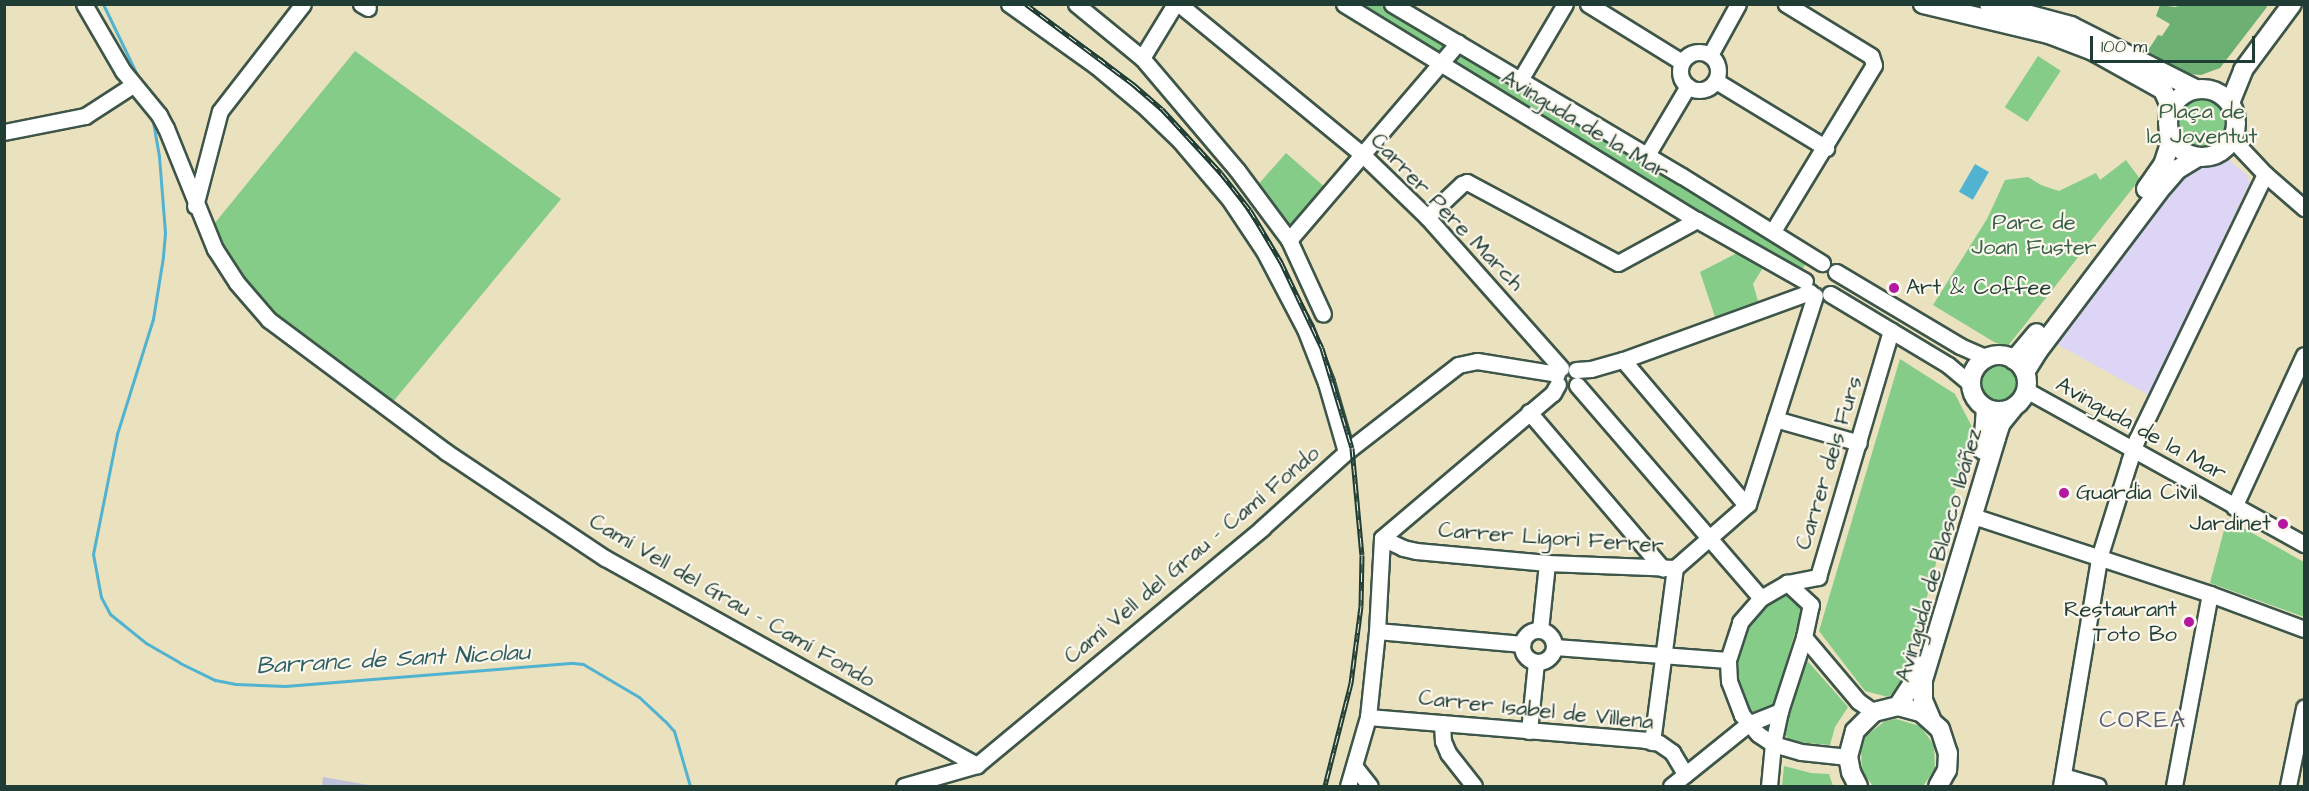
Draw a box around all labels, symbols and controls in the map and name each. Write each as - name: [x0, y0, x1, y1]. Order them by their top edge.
- scale bar: [2093, 24, 2258, 62]
- text: 100 m: [2101, 34, 2147, 59]
- street label: Avinguda de la Mar: [1497, 65, 1673, 185]
- park label: Plaça de la Joventut: [2147, 98, 2257, 150]
- street label: Carrer Pere March: [1365, 128, 1529, 296]
- park label: Parc de Joan Fuster: [1971, 209, 2097, 260]
- place label: Art & Coffee: [1906, 275, 2051, 301]
- marker: Art & Coffee: [1887, 281, 1901, 295]
- street label: Avinguda de la Mar: [2051, 371, 2231, 487]
- street label: Carrer dels Furs: [1790, 373, 1868, 553]
- street label: Avinguda de Blasco Ibáñez: [1890, 425, 1988, 685]
- street label: Camí Vell del Grau - Camí Fondo: [1059, 440, 1325, 670]
- place label: Guardia Civil: [2076, 480, 2197, 506]
- marker: Guardia Civil: [2057, 486, 2071, 500]
- street label: Camí Vell del Grau - Camí Fondo: [585, 508, 879, 694]
- place label: Jardinet: [2190, 511, 2271, 537]
- street label: Carrer Ligori Ferrer: [1437, 517, 1665, 559]
- marker: Jardinet: [2276, 517, 2290, 531]
- place label: Restaurant Toto Bo: [2064, 596, 2177, 648]
- marker: Restaurant Toto Bo: [2182, 615, 2196, 629]
- water label: Barranc de Sant Nicolau: [255, 638, 531, 682]
- street label: Carrer Isabel de Villena: [1417, 685, 1655, 735]
- district label: COREA: [2099, 707, 2187, 735]

